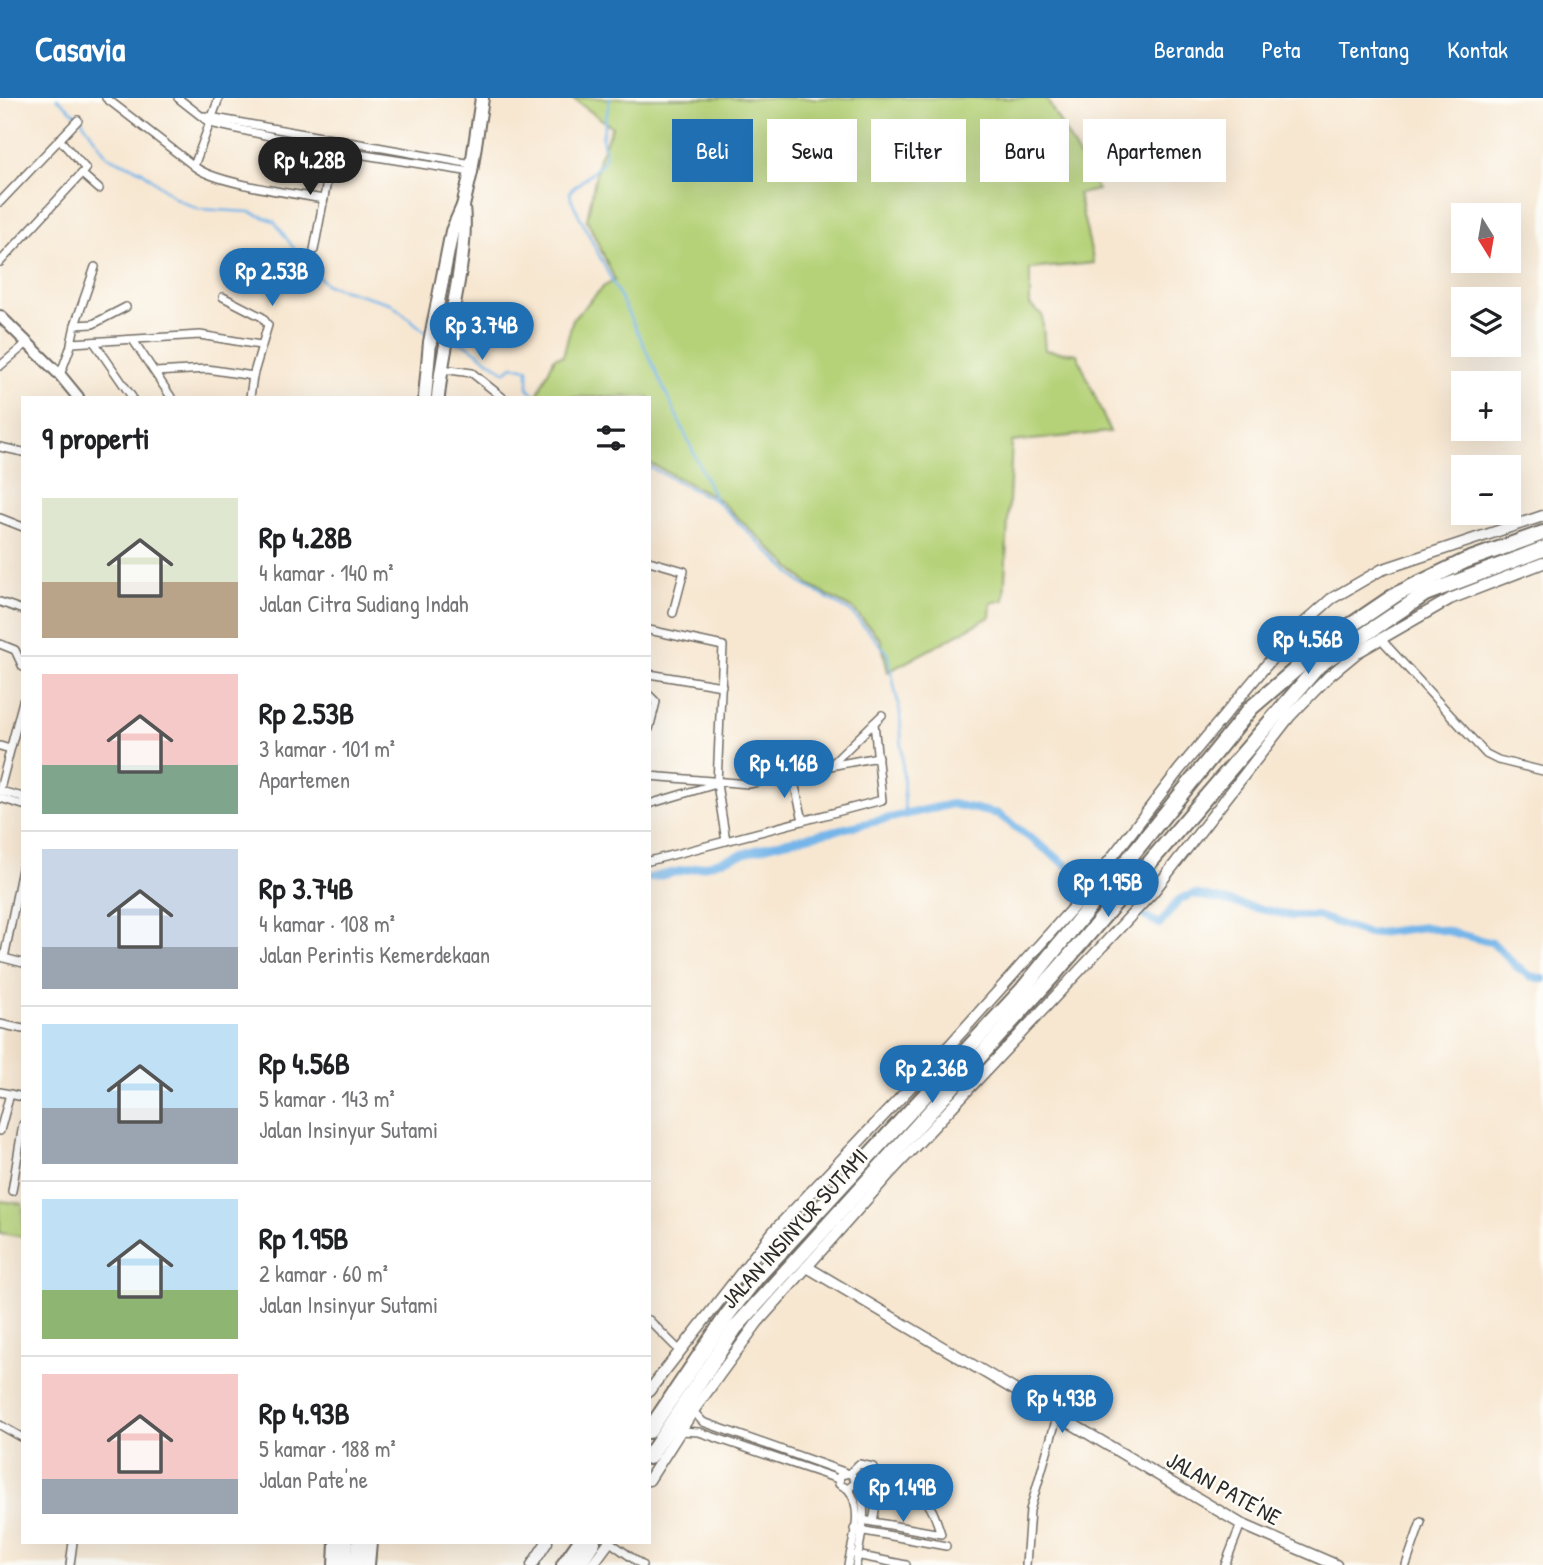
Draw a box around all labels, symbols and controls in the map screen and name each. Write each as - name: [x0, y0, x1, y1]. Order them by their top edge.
- text: Casavia: [35, 27, 125, 71]
- text: Beranda: [1154, 33, 1224, 65]
- text: Peta: [1262, 33, 1300, 65]
- text: Tentang: [1338, 33, 1409, 65]
- text: Kontak: [1447, 33, 1508, 65]
- chip: Beli: [672, 119, 753, 182]
- chip: Sewa: [767, 119, 857, 182]
- chip: Filter: [871, 119, 966, 182]
- chip: Baru: [980, 119, 1069, 182]
- chip: Apartemen: [1083, 119, 1226, 182]
- pin: Rp 4.28B: [238, 138, 382, 197]
- text: Rp 4.28B: [274, 144, 346, 175]
- north arrow: [1451, 203, 1521, 273]
- map controls: [1451, 203, 1521, 525]
- pin: Rp 2.53B: [200, 248, 344, 308]
- text: Rp 2.53B: [236, 255, 308, 286]
- button: layers: [1451, 287, 1521, 357]
- pin: Rp 3.74B: [410, 302, 554, 362]
- text: Rp 3.74B: [446, 309, 518, 340]
- button: +: [1451, 371, 1521, 441]
- text: 9 properti: [42, 418, 150, 458]
- icon: filters: [592, 419, 630, 457]
- button: −: [1451, 455, 1521, 525]
- text: Rp 4.28B: [259, 517, 352, 557]
- icon: home: [98, 526, 182, 610]
- text: 4 kamar · 140 m²: [259, 557, 394, 588]
- text: Jalan Citra Sudiang Indah: [259, 588, 468, 619]
- pin: Rp 4.56B: [1236, 616, 1380, 676]
- text: Rp 4.56B: [1273, 623, 1343, 654]
- text: Rp 2.53B: [259, 693, 354, 733]
- icon: home: [98, 702, 182, 786]
- text: 3 kamar · 101 m²: [259, 733, 395, 764]
- pin: Rp 4.16B: [712, 740, 856, 800]
- text: Rp 4.16B: [750, 747, 818, 778]
- text: Apartemen: [259, 764, 350, 795]
- pin: Rp 1.95B: [1036, 860, 1180, 919]
- text: Rp 1.95B: [1074, 866, 1142, 897]
- text: Rp 3.74B: [259, 868, 354, 908]
- icon: home: [98, 877, 182, 961]
- text: 4 kamar · 108 m²: [259, 908, 395, 939]
- text: Jalan Perintis Kemerdekaan: [259, 939, 490, 970]
- text: Rp 4.56B: [259, 1043, 350, 1083]
- pin: Rp 2.36B: [860, 1046, 1004, 1105]
- icon: home: [98, 1052, 182, 1136]
- text: Rp 2.36B: [896, 1052, 968, 1083]
- text: 5 kamar · 143 m²: [259, 1083, 395, 1114]
- text: Jalan Insinyur Sutami: [259, 1114, 438, 1145]
- street label: JALAN INSINYUR SUTAMI: [714, 1141, 874, 1315]
- text: Rp 1.95B: [259, 1218, 349, 1258]
- icon: home: [98, 1227, 182, 1311]
- text: 2 kamar · 60 m²: [259, 1258, 388, 1289]
- text: Jalan Insinyur Sutami: [259, 1289, 438, 1320]
- pin: Rp 4.93B: [990, 1376, 1134, 1435]
- text: Rp 4.93B: [1027, 1382, 1097, 1413]
- text: Rp 4.93B: [259, 1393, 350, 1433]
- icon: home: [98, 1402, 182, 1486]
- text: 5 kamar · 188 m²: [259, 1433, 396, 1464]
- street label: JALAN PATE'NE: [1161, 1444, 1287, 1532]
- text: Jalan Pate'ne: [259, 1464, 368, 1495]
- pin: Rp 1.49B: [831, 1464, 975, 1524]
- text: Rp 1.49B: [869, 1471, 937, 1502]

